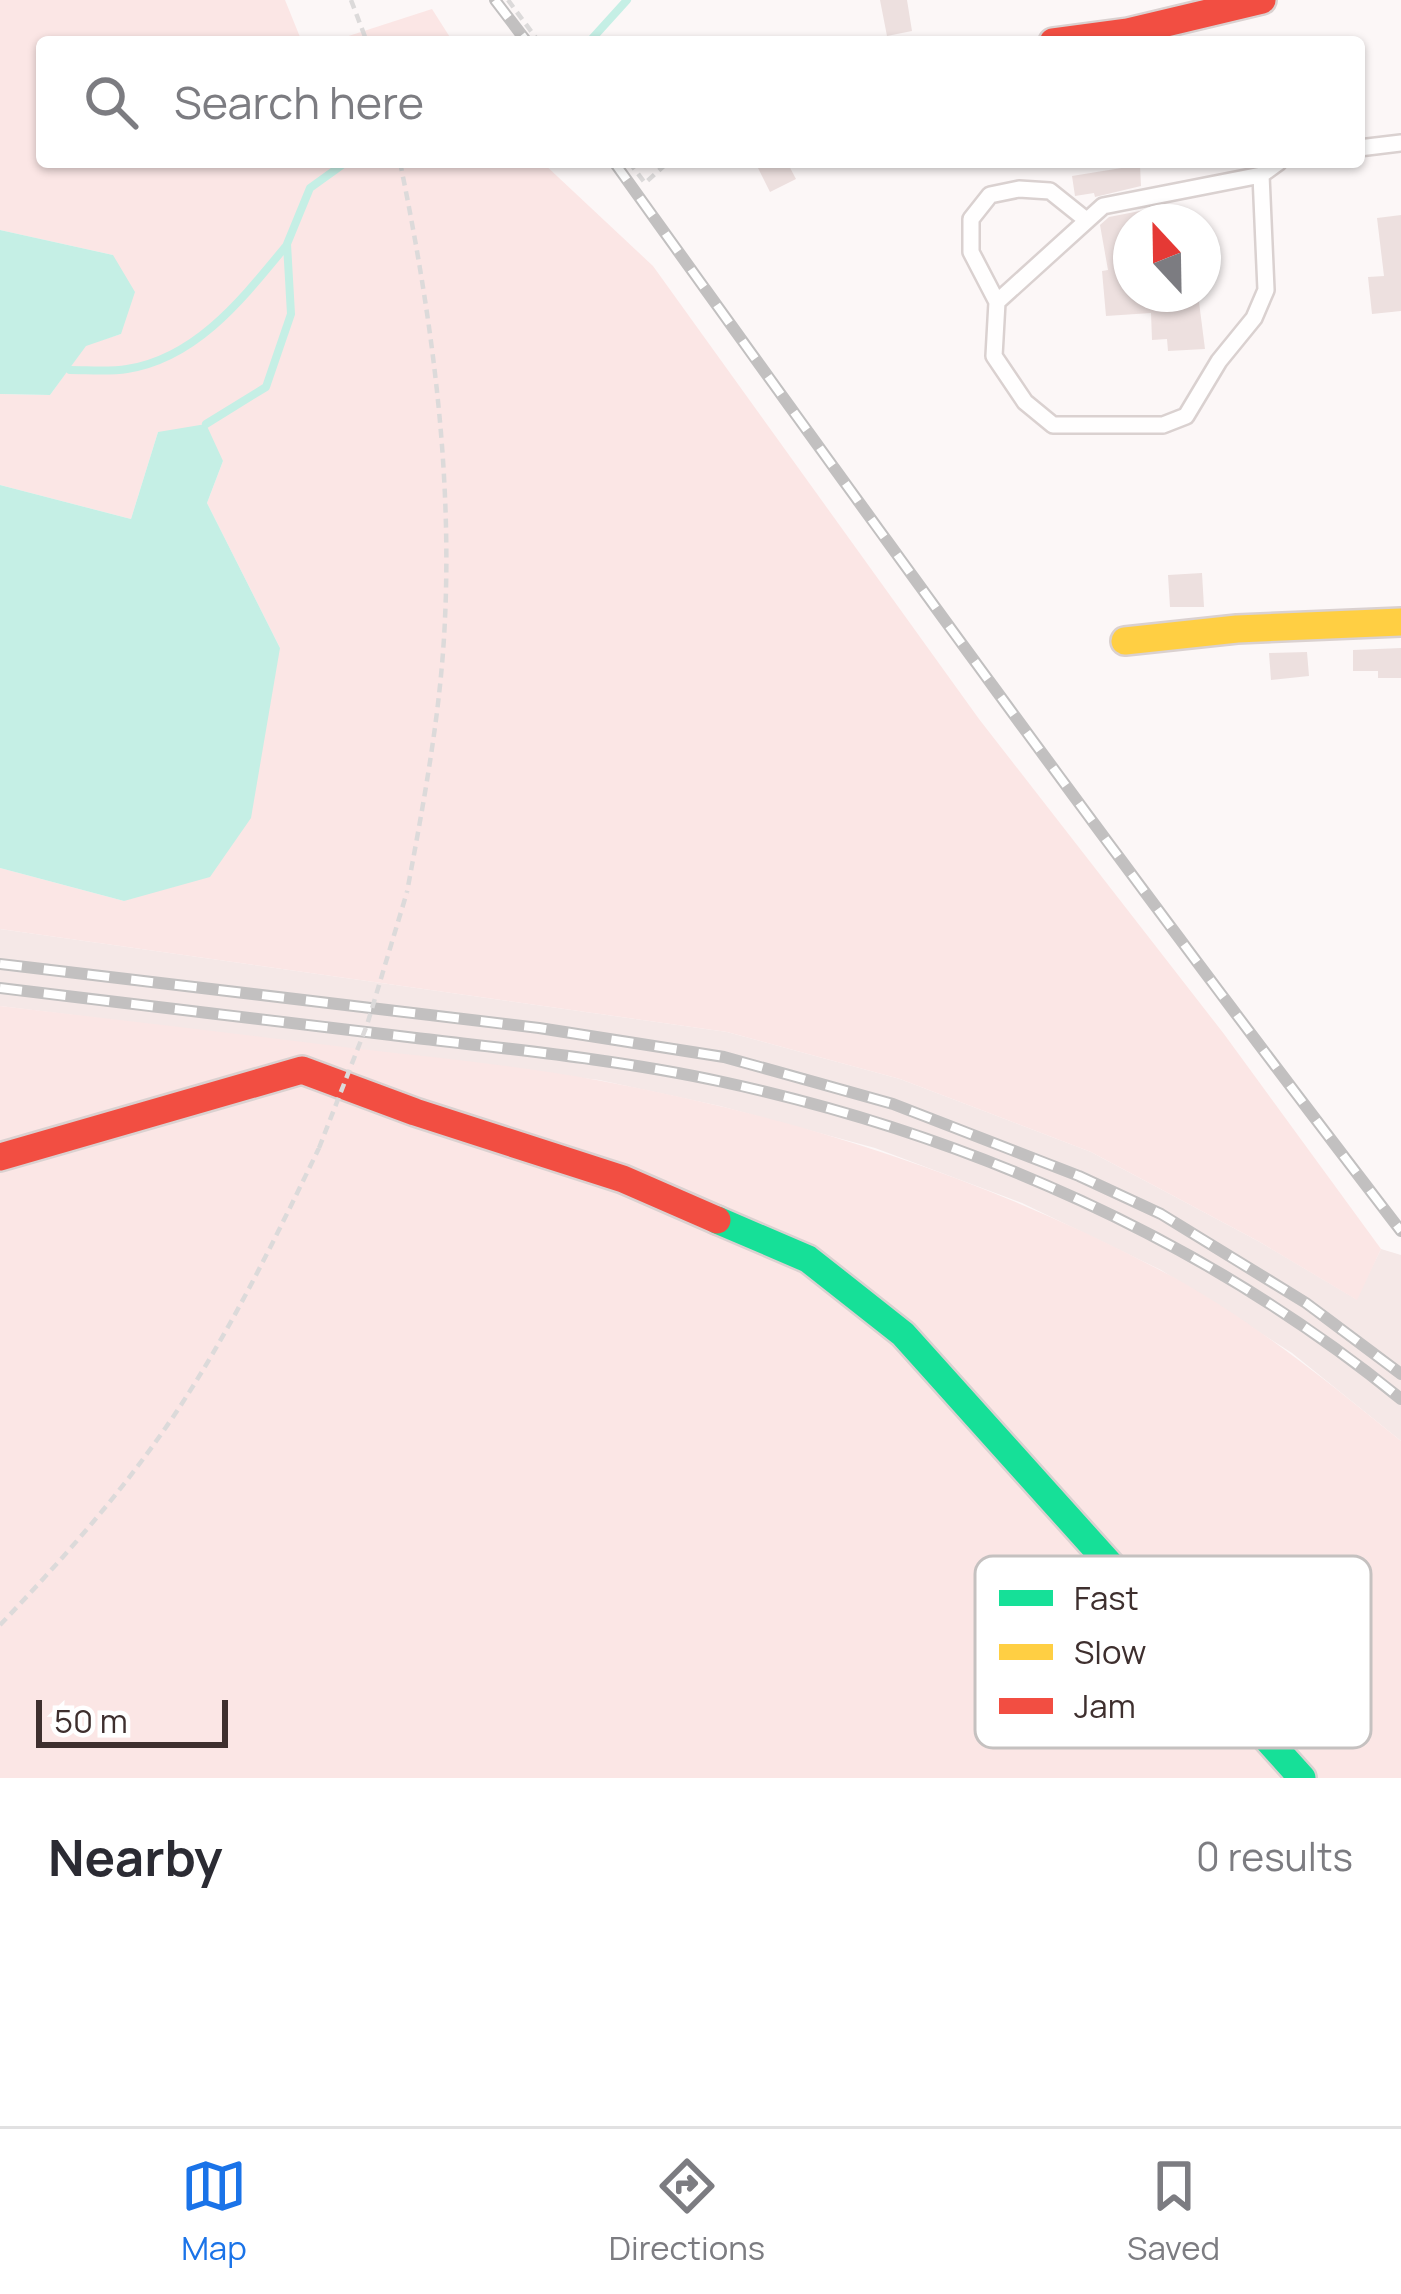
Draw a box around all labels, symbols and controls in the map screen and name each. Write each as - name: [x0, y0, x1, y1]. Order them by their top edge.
- search box: [36, 36, 1365, 168]
- icon: search: [78, 69, 144, 135]
- text: Search here: [174, 71, 424, 133]
- north arrow: [1113, 204, 1221, 312]
- legend: [975, 1556, 1371, 1748]
- text: Fast: [1074, 1575, 1139, 1620]
- text: Slow: [1074, 1629, 1146, 1674]
- text: Jam: [1074, 1683, 1136, 1728]
- scale bar: [36, 1694, 228, 1747]
- text: 50 m: [54, 1698, 128, 1743]
- text: Nearby: [48, 1822, 223, 1891]
- text: 0 results: [1196, 1829, 1353, 1883]
- tab: Map: [181, 2153, 247, 2270]
- tab: Directions: [609, 2153, 765, 2270]
- tab: Saved: [1127, 2153, 1220, 2270]

